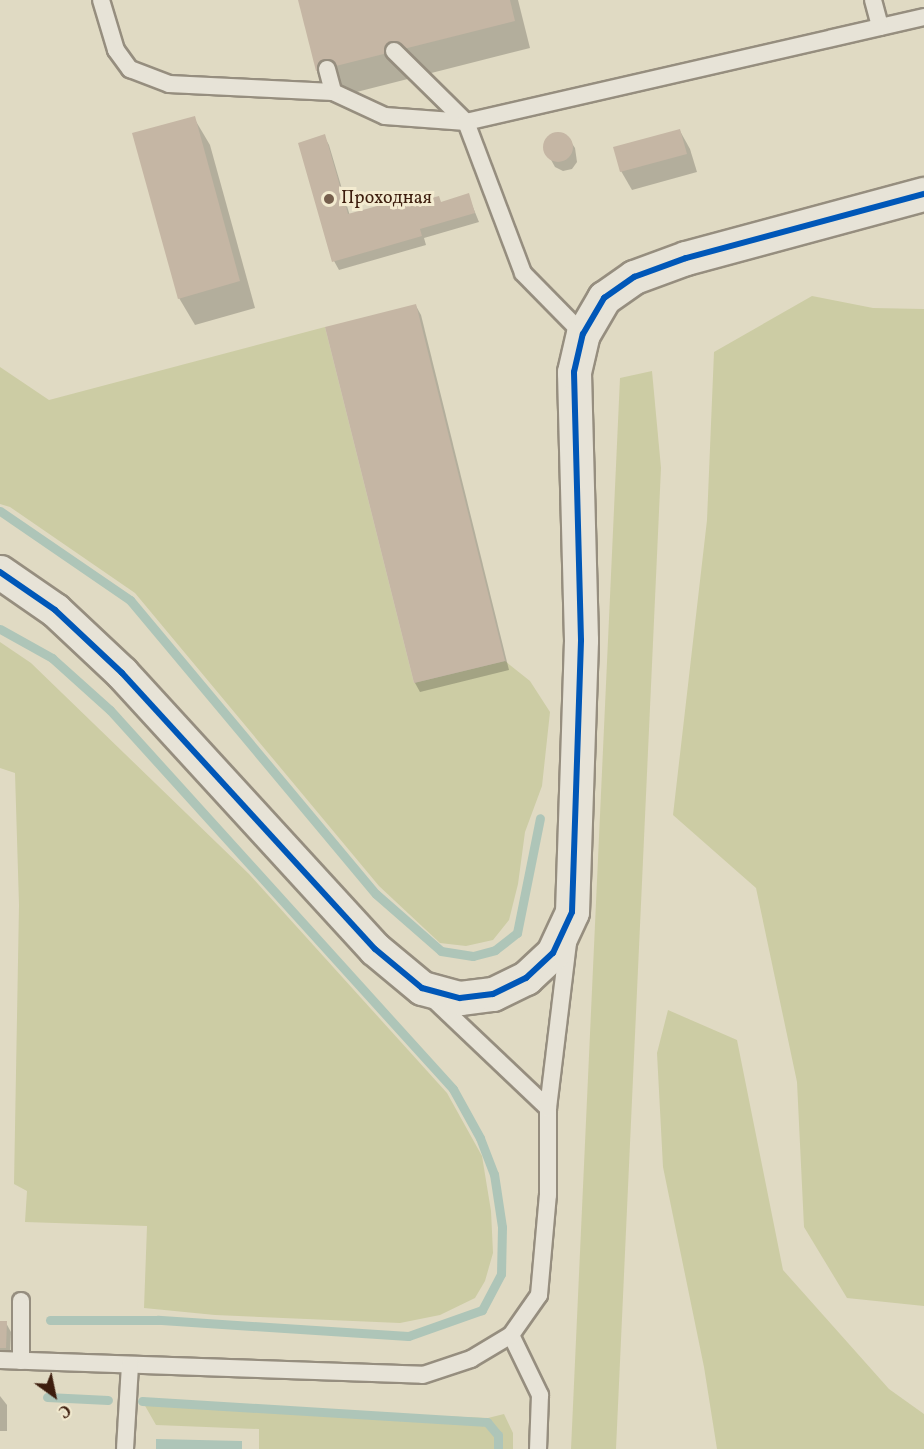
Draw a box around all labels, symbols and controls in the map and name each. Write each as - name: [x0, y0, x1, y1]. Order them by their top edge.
- place label: Проходная: [341, 188, 432, 210]
- marker: Проходная: [322, 192, 336, 206]
- north arrow: [24, 1365, 84, 1425]
- text: С: [54, 1398, 74, 1422]

